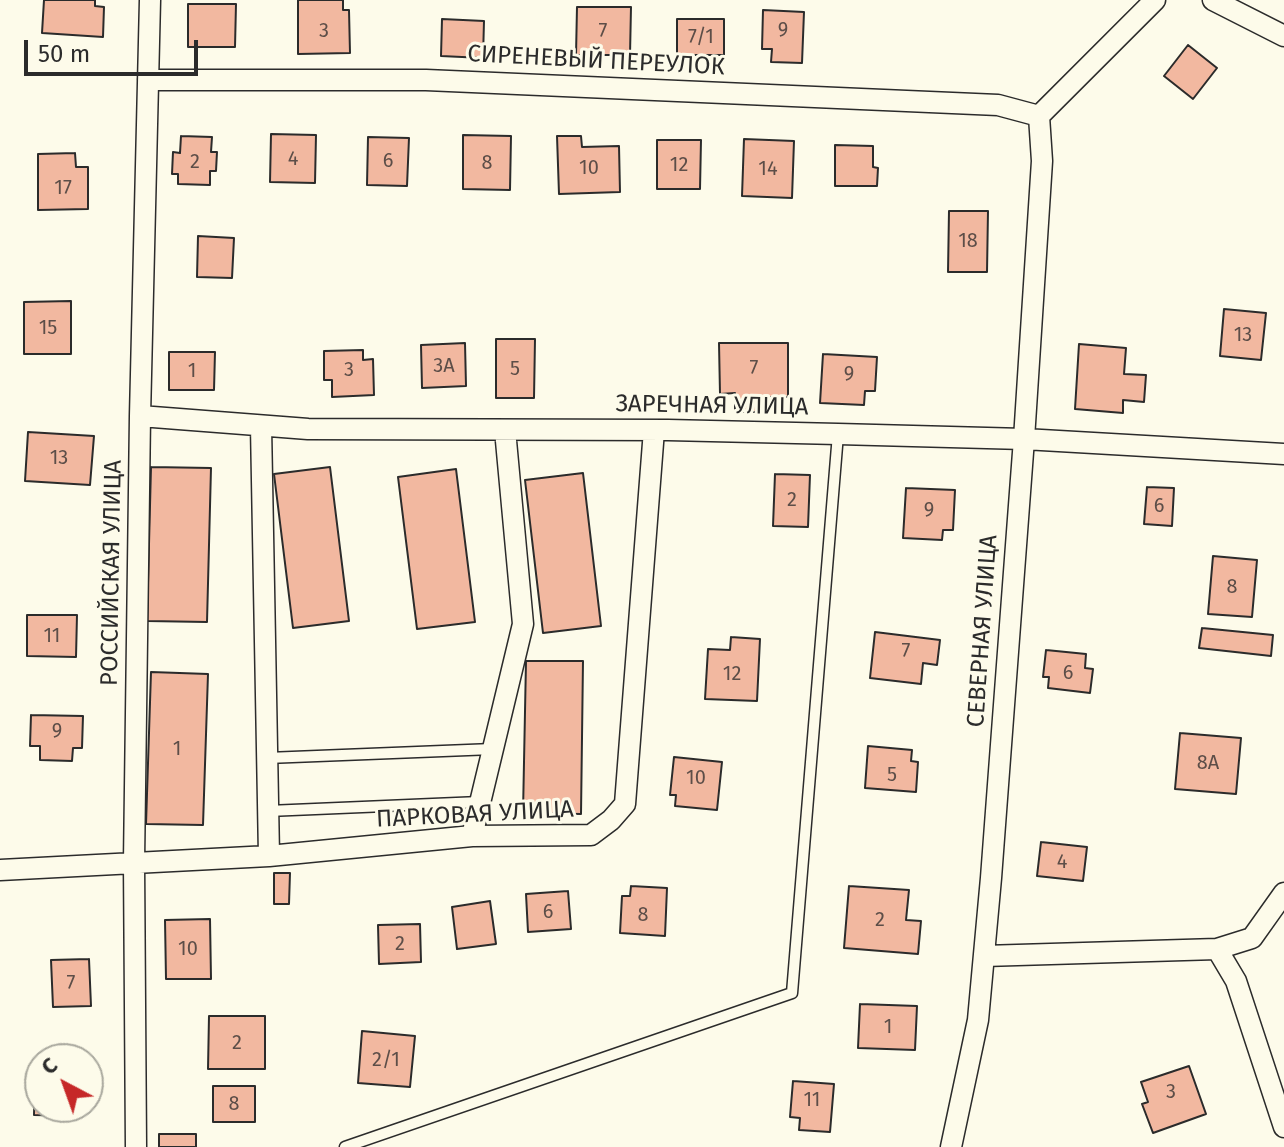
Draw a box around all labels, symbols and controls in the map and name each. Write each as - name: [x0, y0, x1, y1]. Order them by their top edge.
- house number: 9: [778, 18, 788, 42]
- house number: 3: [319, 19, 329, 43]
- house number: 7: [599, 19, 607, 43]
- scale bar: [28, 24, 202, 74]
- house number: 7/1: [688, 25, 714, 49]
- text: 50 m: [38, 40, 90, 68]
- street label: СИРЕНЕВЫЙ ПЕРЕУЛОК: [467, 40, 725, 82]
- house number: 4: [288, 147, 298, 171]
- house number: 6: [383, 149, 393, 173]
- house number: 2: [190, 150, 200, 174]
- house number: 8: [481, 151, 493, 175]
- house number: 12: [670, 153, 688, 177]
- house number: 10: [579, 156, 599, 180]
- house number: 14: [758, 157, 778, 181]
- house number: 17: [54, 176, 72, 200]
- house number: 18: [958, 229, 978, 253]
- house number: 15: [39, 316, 57, 340]
- house number: 13: [1234, 323, 1252, 347]
- house number: 3А: [433, 354, 455, 378]
- house number: 7: [750, 356, 758, 380]
- house number: 5: [510, 357, 520, 381]
- house number: 3: [344, 358, 354, 382]
- house number: 1: [188, 359, 196, 383]
- house number: 9: [844, 362, 854, 386]
- street label: ЗАРЕЧНАЯ УЛИЦА: [615, 390, 809, 422]
- house number: 13: [50, 446, 68, 470]
- street label: РОССИЙСКАЯ УЛИЦА: [96, 460, 128, 686]
- house number: 2: [787, 488, 797, 512]
- house number: 6: [1154, 494, 1164, 518]
- house number: 9: [924, 498, 934, 522]
- street label: СЕВЕРНАЯ УЛИЦА: [962, 534, 1004, 728]
- house number: 8: [1226, 575, 1238, 599]
- house number: 11: [43, 624, 61, 648]
- house number: 7: [902, 639, 910, 663]
- house number: 6: [1063, 661, 1073, 685]
- house number: 12: [723, 662, 741, 686]
- house number: 9: [52, 719, 62, 743]
- house number: 1: [173, 737, 181, 761]
- house number: 8А: [1197, 751, 1219, 775]
- house number: 5: [887, 763, 897, 787]
- house number: 10: [686, 766, 706, 790]
- street label: ПАРКОВАЯ УЛИЦА: [376, 795, 574, 835]
- house number: 4: [1057, 850, 1067, 874]
- house number: 6: [543, 900, 553, 924]
- house number: 8: [637, 903, 649, 927]
- house number: 2: [875, 908, 885, 932]
- house number: 2: [395, 932, 405, 956]
- house number: 10: [178, 937, 198, 961]
- house number: 7: [67, 971, 75, 995]
- house number: 1: [884, 1015, 892, 1039]
- house number: 2: [232, 1031, 242, 1055]
- north arrow: [24, 1043, 104, 1123]
- house number: 2/1: [372, 1048, 400, 1072]
- text: С: [36, 1052, 63, 1080]
- house number: 3: [1166, 1080, 1176, 1104]
- house number: 11: [803, 1088, 821, 1112]
- house number: 8: [228, 1092, 240, 1116]

